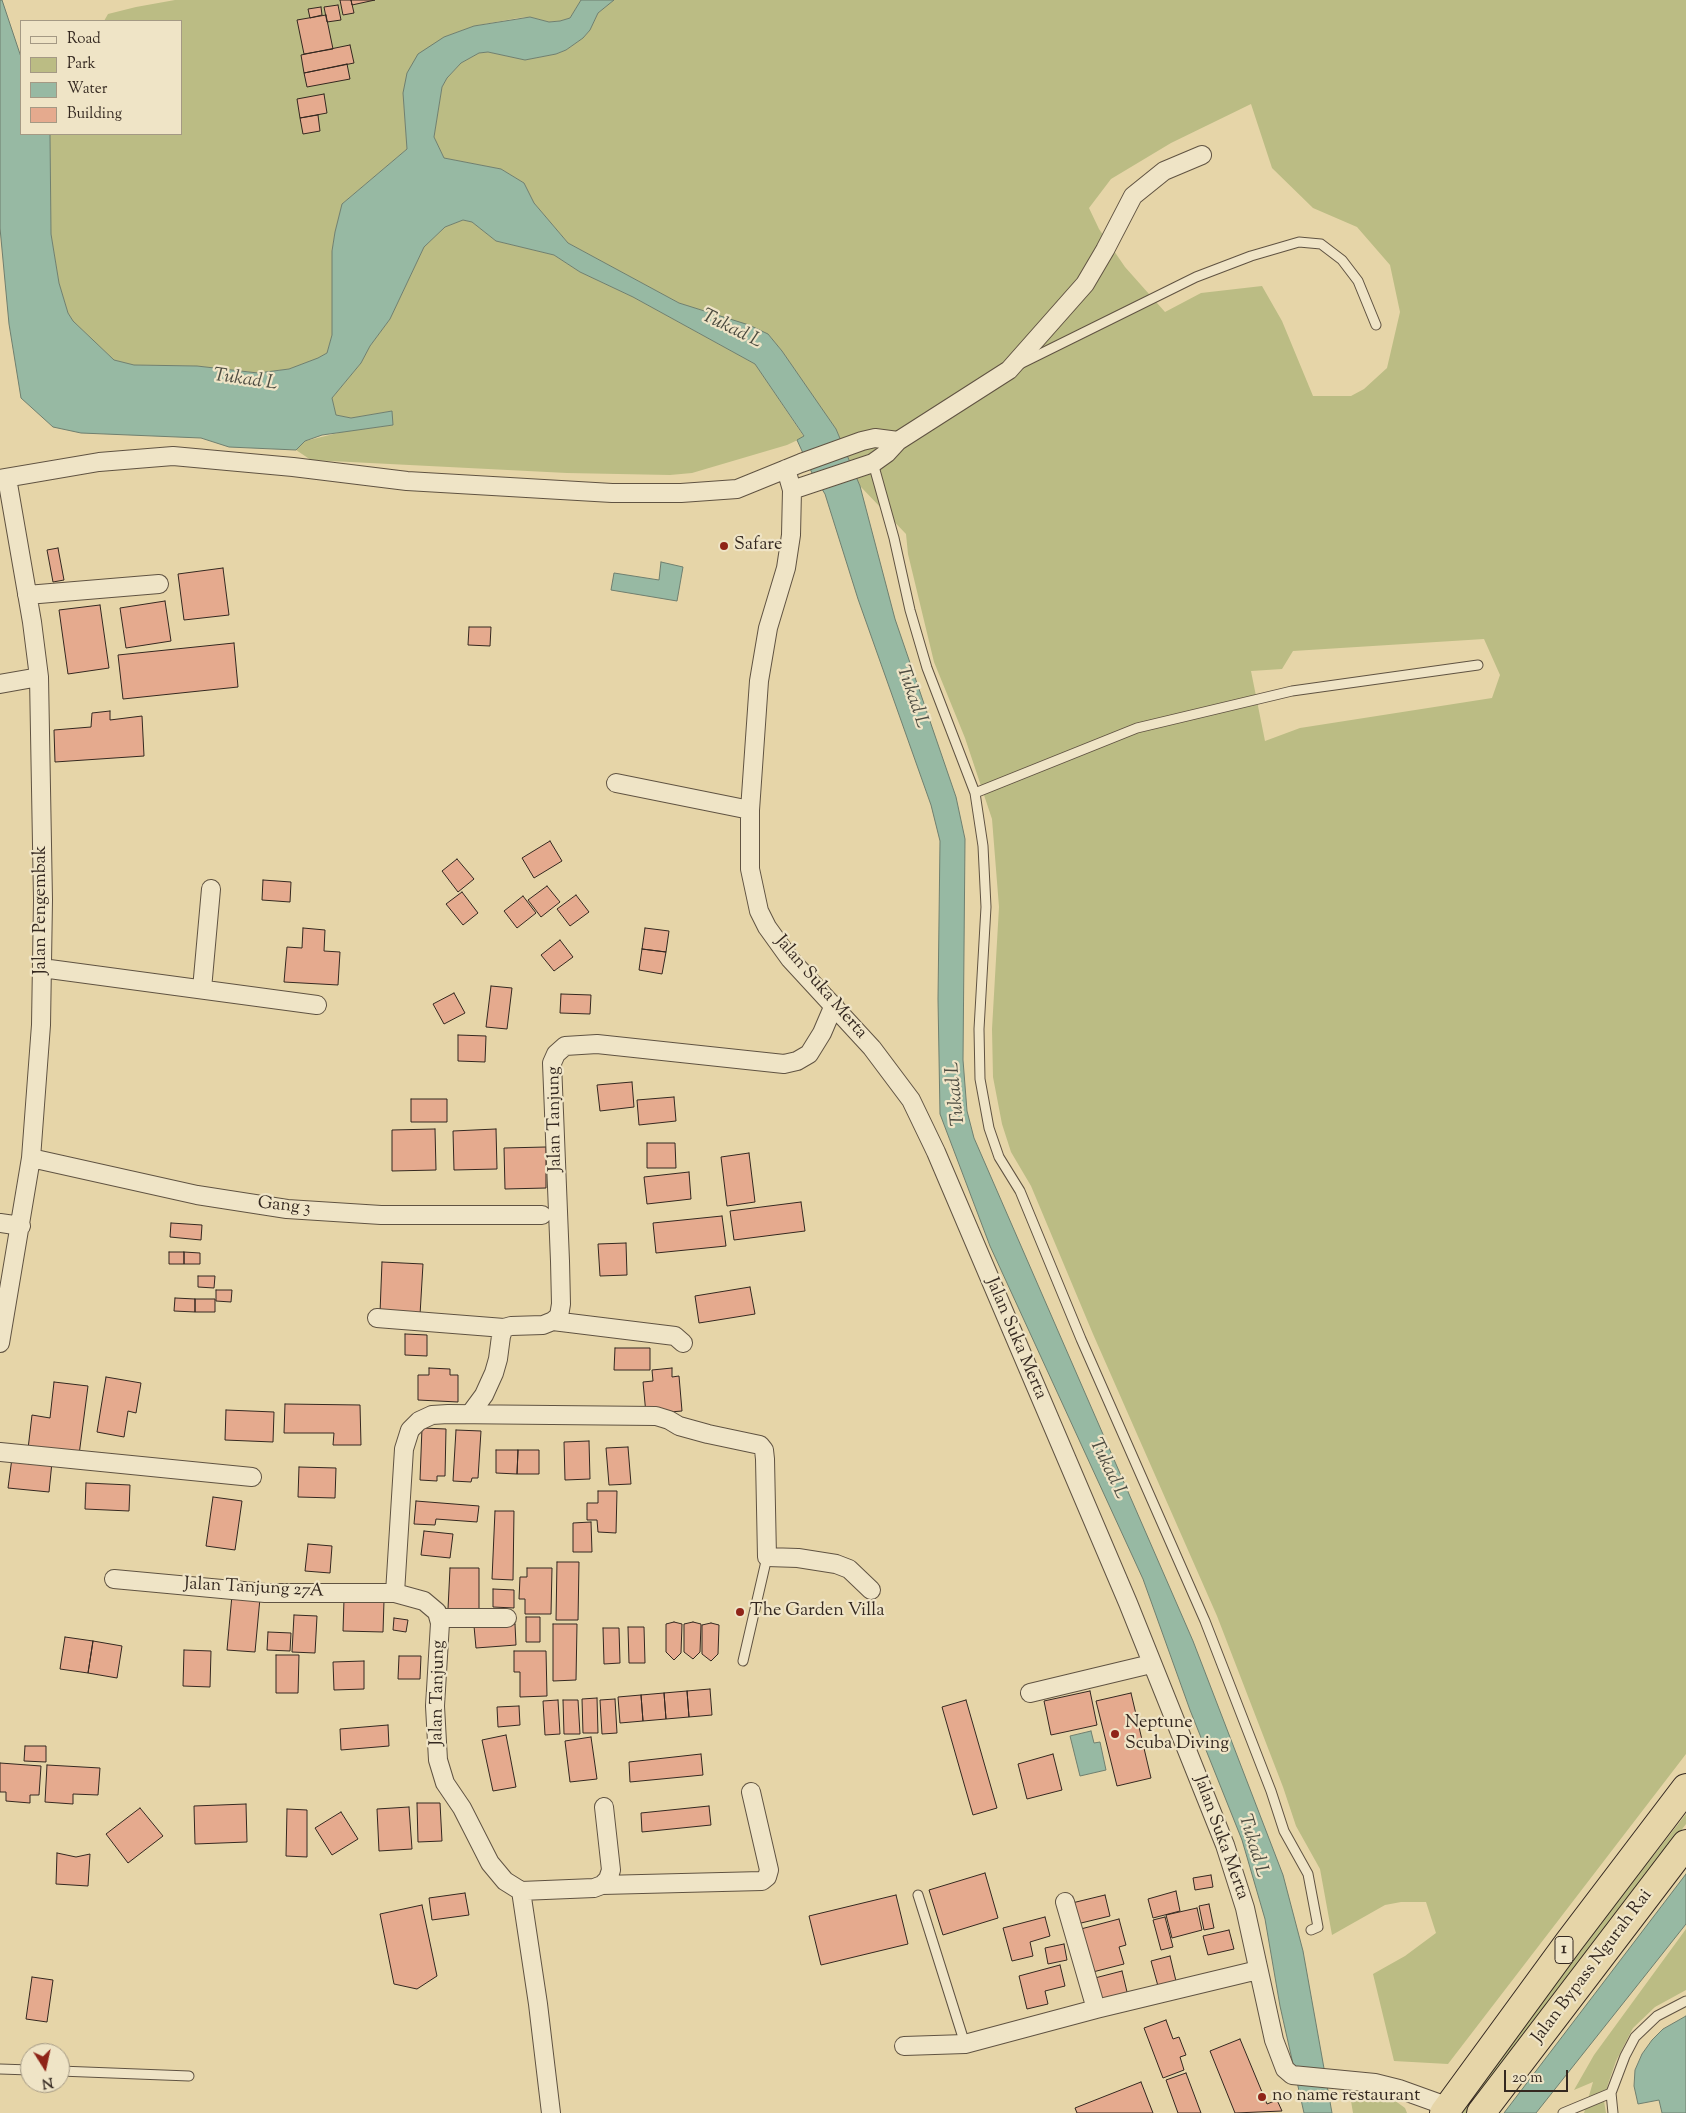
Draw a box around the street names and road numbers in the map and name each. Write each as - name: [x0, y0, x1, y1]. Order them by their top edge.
- street label: Jalan Pengembak: [31, 845, 53, 975]
- street label: Jalan Suka Merta: [769, 932, 871, 1044]
- street label: Jalan Tanjung: [544, 1066, 568, 1172]
- street label: Gang 3: [256, 1193, 312, 1221]
- street label: Jalan Suka Merta: [980, 1275, 1050, 1403]
- street label: Jalan Tanjung 27A: [183, 1575, 325, 1603]
- street label: Jalan Tanjung: [427, 1640, 451, 1746]
- street label: Jalan Suka Merta: [1188, 1773, 1252, 1903]
- street label: Jalan Bypass Ngurah Rai: [1528, 1886, 1658, 2048]
- road number: 1: [1555, 1936, 1573, 1964]

